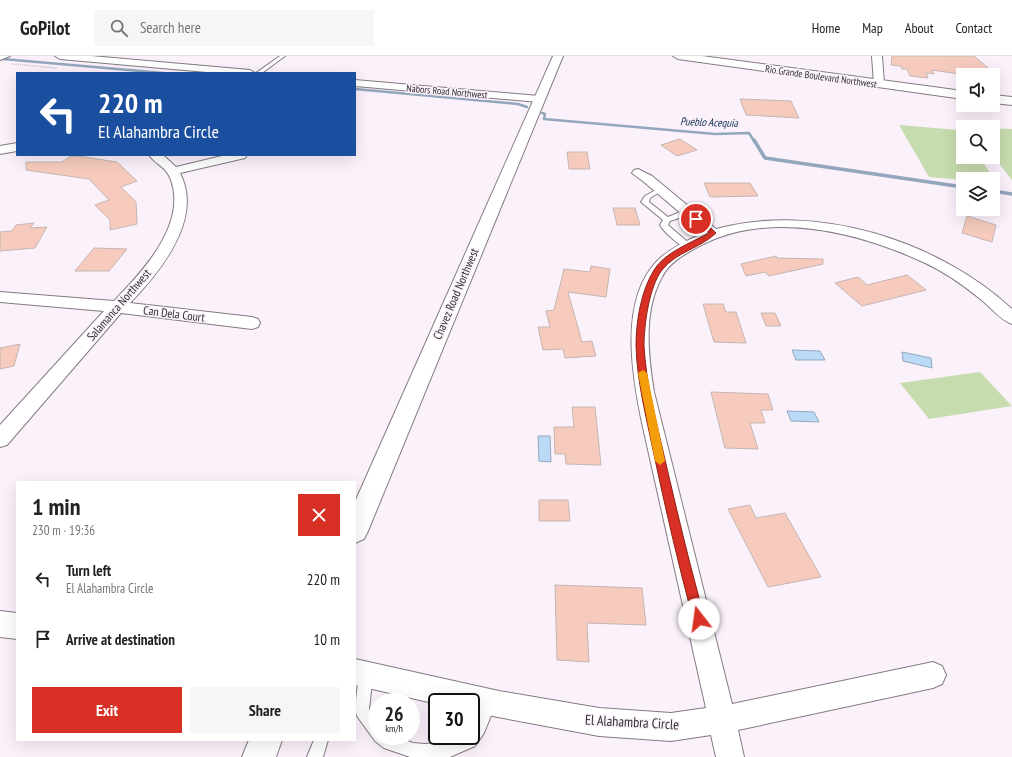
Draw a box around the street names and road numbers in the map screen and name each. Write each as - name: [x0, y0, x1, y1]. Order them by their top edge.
- street label: Rio Grande Boulevard Northwest: [764, 62, 878, 91]
- street label: Nabors Road Northwest: [406, 81, 488, 102]
- street label: Chavez Road Northwest: [430, 245, 482, 342]
- street label: Salamanca Northwest: [83, 265, 154, 344]
- street label: Can Dela Court: [142, 302, 206, 325]
- street label: El Alahambra Circle: [585, 711, 680, 733]

